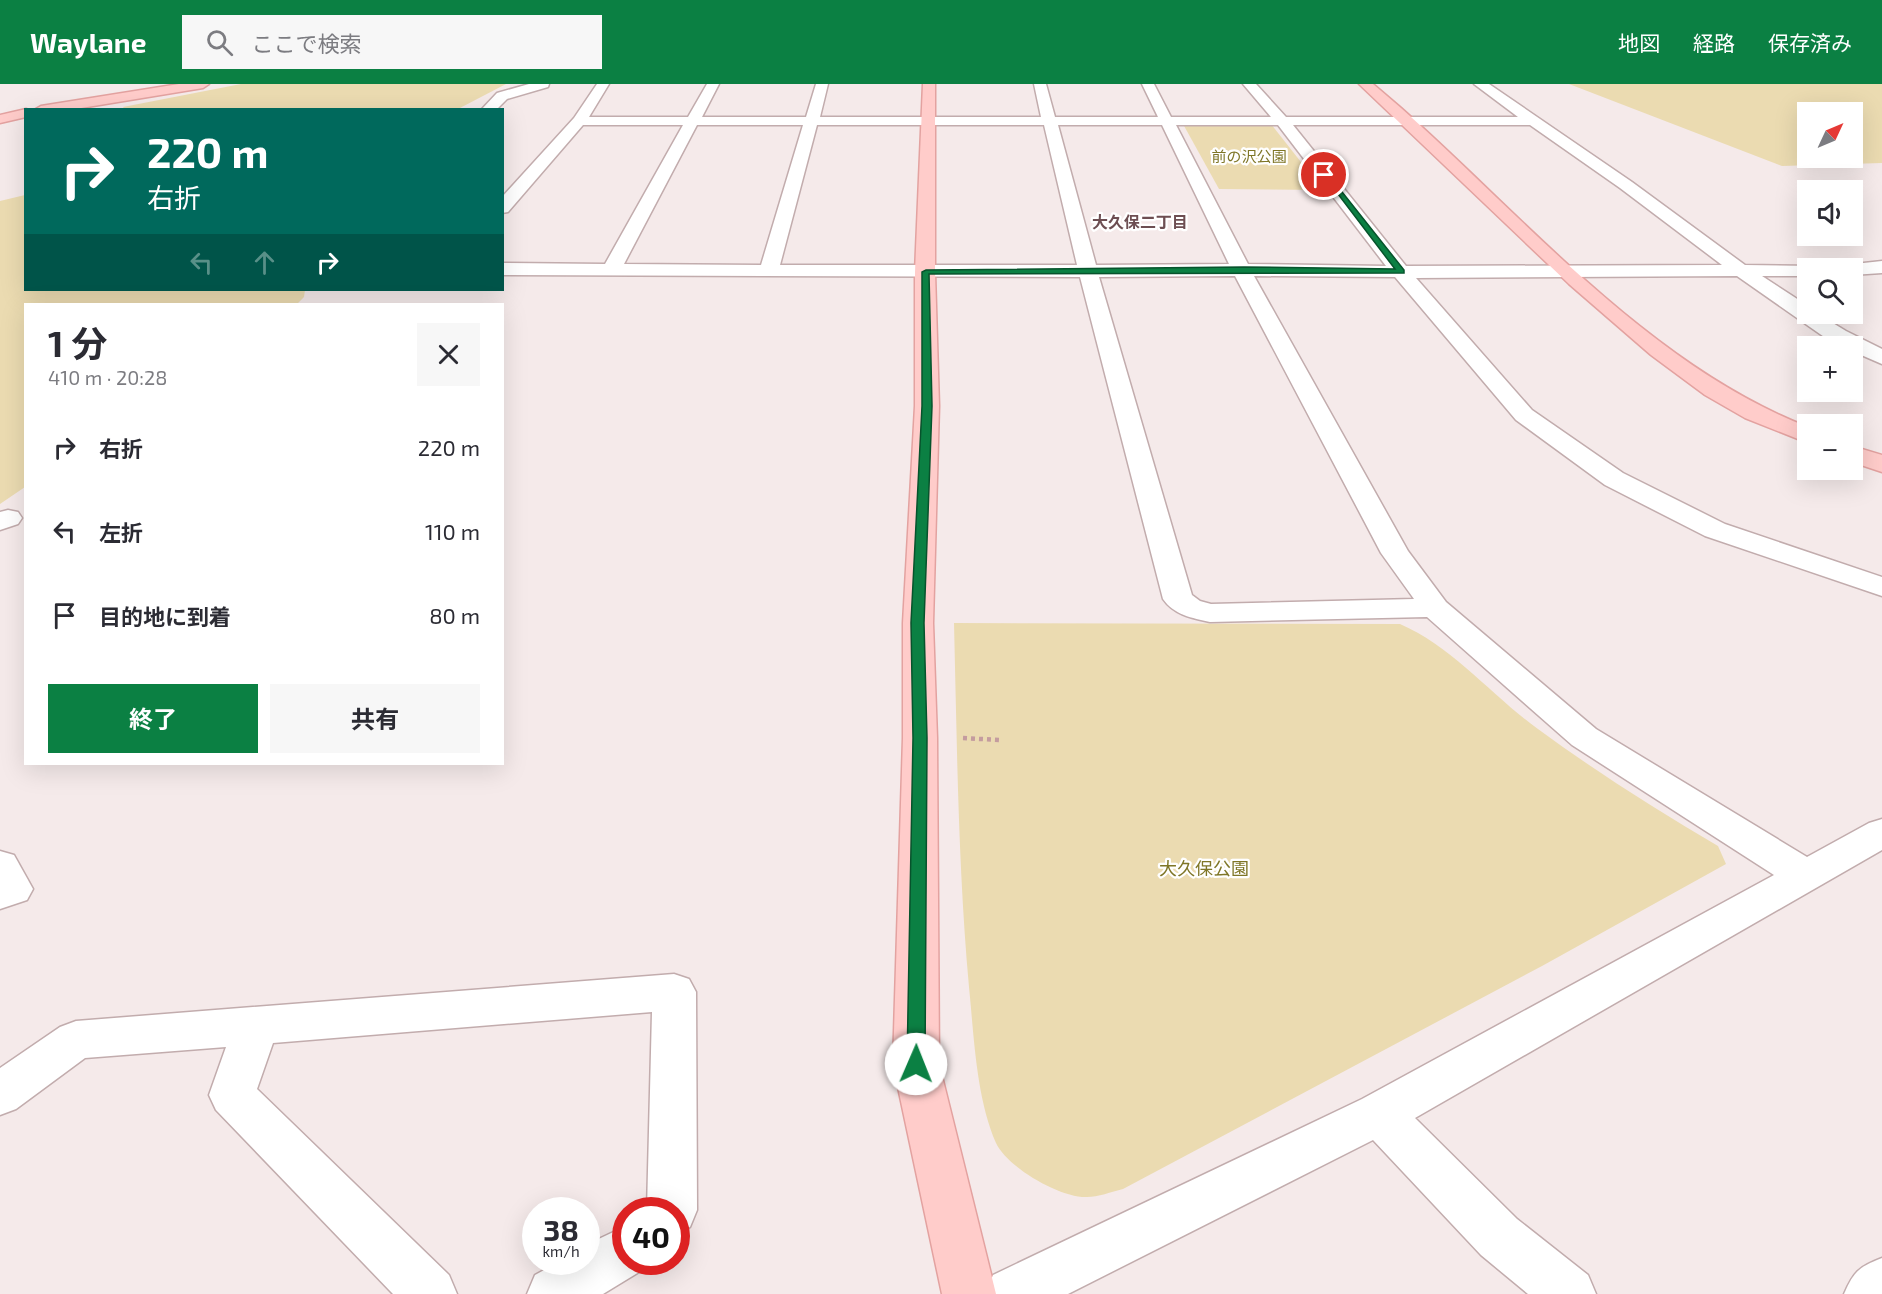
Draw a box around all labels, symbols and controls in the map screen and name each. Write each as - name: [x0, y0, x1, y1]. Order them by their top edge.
- search box: [182, 15, 602, 69]
- text: Waylane: [30, 25, 146, 59]
- icon: search: [203, 26, 236, 59]
- text: ここで検索: [251, 30, 361, 56]
- text: 地図: [1618, 30, 1660, 55]
- text: 経路: [1693, 30, 1735, 55]
- text: 保存済み: [1768, 30, 1852, 55]
- north arrow: [1797, 102, 1863, 168]
- map controls: [1797, 102, 1863, 480]
- text: 220 m: [147, 126, 268, 176]
- icon: right: [48, 132, 126, 210]
- park label: 前の沢公園: [1211, 147, 1287, 165]
- pin: [1298, 149, 1349, 200]
- icon: arrive: [1307, 158, 1340, 191]
- button: sound: [1797, 180, 1863, 246]
- text: 右折: [147, 181, 201, 213]
- district label: 大久保二丁目: [1092, 212, 1188, 231]
- icon: left: [185, 246, 218, 279]
- icon: ahead: [248, 246, 281, 279]
- icon: right: [311, 246, 344, 279]
- button: search: [1797, 258, 1863, 324]
- text: 1 分: [48, 321, 107, 364]
- button: close: [417, 323, 480, 386]
- button: +: [1797, 336, 1863, 402]
- text: 410 m · 20:28: [48, 365, 167, 389]
- button: −: [1797, 414, 1863, 480]
- icon: right: [48, 431, 81, 464]
- text: 220 m: [418, 434, 480, 460]
- text: 右折: [99, 435, 143, 461]
- icon: left: [48, 515, 81, 548]
- text: 110 m: [425, 518, 480, 544]
- text: 左折: [99, 519, 143, 545]
- icon: arrive: [48, 599, 81, 632]
- text: 80 m: [429, 602, 480, 628]
- text: 目的地に到着: [99, 603, 231, 629]
- button: 終了: [48, 684, 258, 753]
- button: 共有: [270, 684, 480, 753]
- park label: 大久保公園: [1159, 857, 1249, 879]
- position arrow: [884, 1032, 948, 1096]
- speed limit sign: 40: [612, 1197, 690, 1275]
- text: 38: [543, 1211, 579, 1247]
- text: km/h: [542, 1242, 580, 1260]

